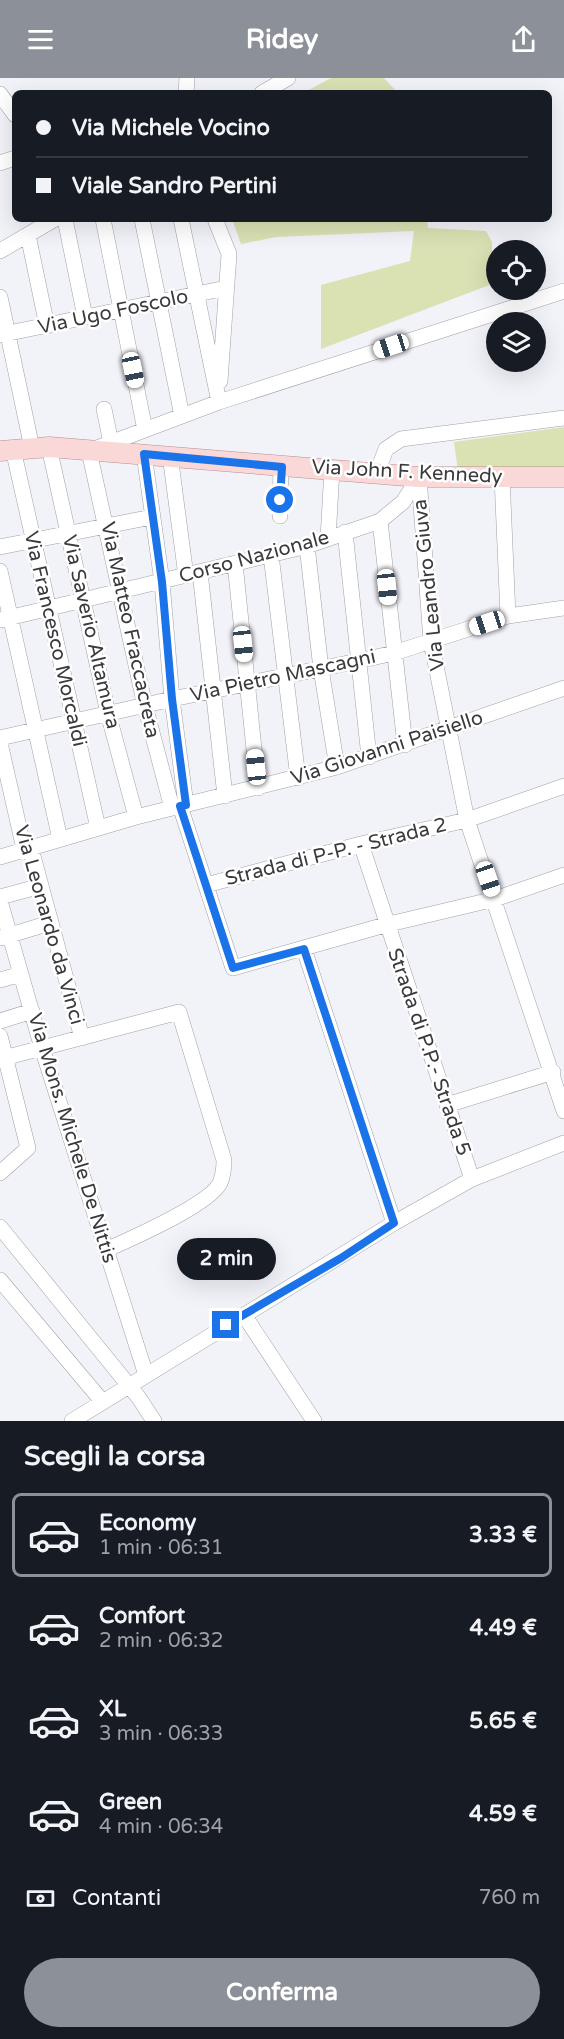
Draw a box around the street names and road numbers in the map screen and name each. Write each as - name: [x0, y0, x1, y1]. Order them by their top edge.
- street label: Via Ugo Foscolo: [36, 284, 190, 340]
- street label: Via John F. Kennedy: [311, 455, 503, 489]
- street label: Via Leandro Giuva: [408, 498, 450, 672]
- street label: Via Matteo Fraccacreta: [95, 520, 165, 740]
- street label: Corso Nazionale: [176, 525, 332, 589]
- street label: Via Francesco Morcaldi: [19, 529, 91, 749]
- street label: Via Saverio Altamura: [57, 533, 125, 731]
- street label: Via Pietro Mascagni: [188, 645, 378, 707]
- street label: Via Giovanni Paisiello: [288, 706, 486, 790]
- street label: Strada di P-P. - Strada 2: [223, 813, 449, 891]
- street label: Via Leonardo da Vinci: [9, 822, 89, 1028]
- street label: Strada di P.P.- Strada 5: [382, 945, 476, 1159]
- street label: Via Mons. Michele De Nittis: [23, 1010, 121, 1266]

